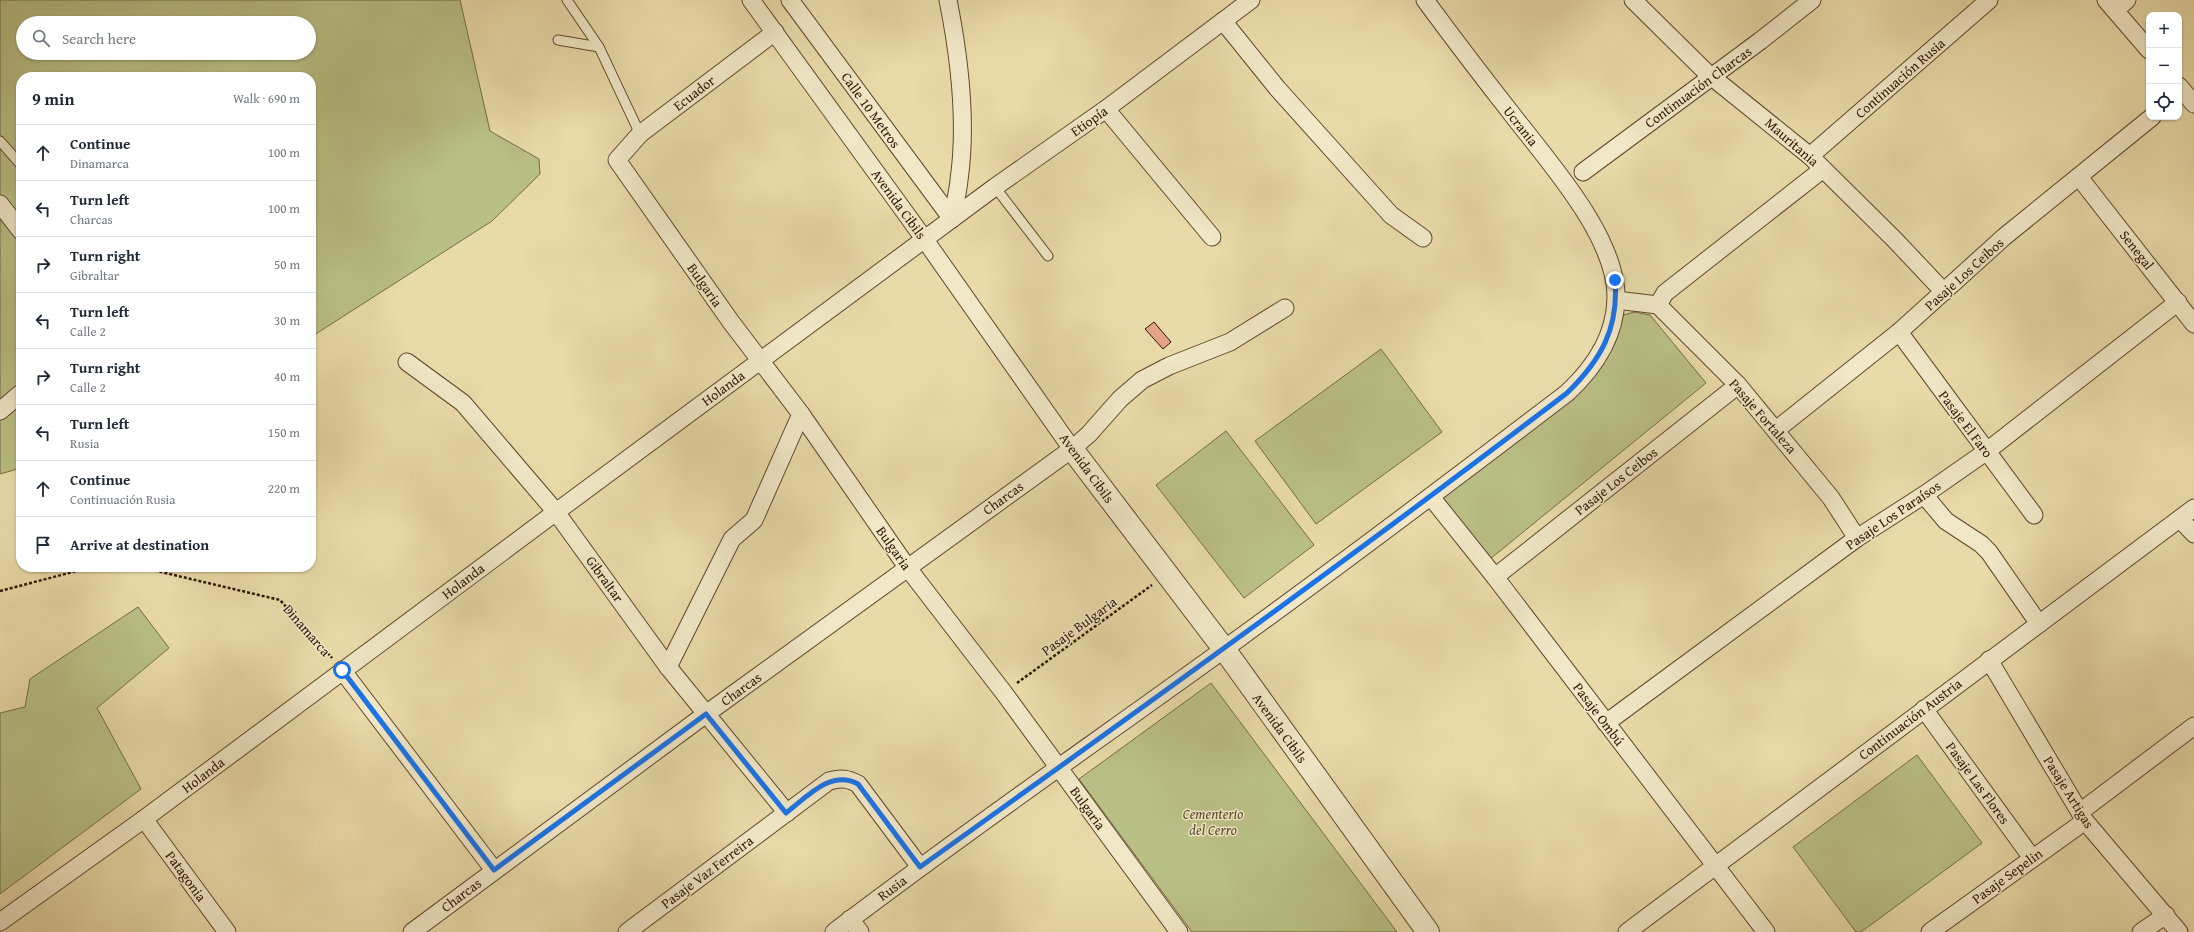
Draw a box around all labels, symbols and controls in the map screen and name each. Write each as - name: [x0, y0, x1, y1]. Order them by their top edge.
- map controls: [2146, 12, 2182, 120]
- button: +: [2146, 12, 2182, 48]
- search box: [16, 16, 316, 60]
- icon: search: [30, 27, 52, 49]
- text: Search here: [62, 28, 136, 49]
- street label: Continuación Rusia: [1851, 33, 1950, 123]
- street label: Continuación Charcas: [1640, 41, 1756, 133]
- button: −: [2146, 48, 2182, 84]
- street label: Calle 10 Metros: [837, 68, 905, 152]
- street label: Ecuador: [669, 70, 719, 115]
- button: locate: [2146, 84, 2182, 120]
- text: 9 min: [32, 86, 74, 111]
- text: Walk · 690 m: [233, 89, 300, 108]
- street label: Etiopía: [1066, 101, 1112, 141]
- street label: Ucrania: [1499, 102, 1543, 151]
- street label: Mauritania: [1761, 113, 1824, 171]
- text: Continue: [70, 133, 131, 154]
- icon: ahead: [32, 142, 54, 164]
- text: 100 m: [268, 143, 300, 162]
- text: Dinamarca: [70, 154, 129, 173]
- street label: Avenida Cibils: [867, 165, 931, 243]
- text: Turn left: [70, 189, 129, 210]
- icon: left: [32, 198, 54, 220]
- text: 100 m: [268, 199, 300, 218]
- text: Charcas: [70, 210, 113, 229]
- street label: Senegal: [2115, 226, 2159, 274]
- street label: Pasaje Los Ceibos: [1920, 233, 2008, 315]
- text: Turn right: [70, 245, 141, 266]
- icon: right: [32, 254, 54, 276]
- text: 50 m: [274, 255, 300, 274]
- street label: Bulgaria: [683, 259, 728, 311]
- text: Gibraltar: [70, 266, 119, 285]
- route end: [1606, 271, 1624, 289]
- text: Turn left: [70, 301, 129, 322]
- icon: left: [32, 310, 54, 332]
- text: 30 m: [274, 311, 300, 330]
- text: Calle 2: [70, 322, 106, 341]
- text: Turn right: [70, 357, 141, 378]
- street label: Holanda: [697, 365, 749, 410]
- icon: right: [32, 366, 54, 388]
- text: 40 m: [274, 367, 300, 386]
- street label: Pasaje Fortaleza: [1725, 374, 1802, 458]
- text: Calle 2: [70, 378, 106, 397]
- street label: Pasaje El Faro: [1934, 386, 1998, 462]
- text: Turn left: [70, 413, 129, 434]
- icon: left: [32, 422, 54, 444]
- text: 150 m: [268, 423, 300, 442]
- street label: Avenida Cibils: [1055, 429, 1119, 507]
- text: Rusia: [70, 434, 99, 453]
- street label: Pasaje Los Ceibos: [1570, 442, 1662, 520]
- text: Continue: [70, 469, 131, 490]
- street label: Charcas: [979, 476, 1027, 520]
- street label: Pasaje Los Paraísos: [1841, 476, 1945, 554]
- icon: ahead: [32, 478, 54, 500]
- text: 220 m: [268, 479, 300, 498]
- text: Continuación Rusia: [70, 490, 175, 509]
- street label: Bulgaria: [872, 522, 917, 574]
- icon: arrive: [32, 534, 54, 556]
- text: Arrive at destination: [70, 534, 209, 555]
- street label: Gibraltar: [581, 552, 629, 606]
- street label: Holanda: [437, 558, 489, 604]
- street label: Pasaje Bulgaria: [1037, 592, 1121, 660]
- street label: Dinamarca: [279, 600, 336, 661]
- route start: [333, 661, 351, 679]
- street label: Charcas: [717, 667, 765, 711]
- street label: Continuación Austria: [1854, 673, 1966, 764]
- street label: Pasaje Ombú: [1569, 678, 1630, 750]
- street label: Avenida Cibils: [1248, 689, 1312, 767]
- street label: Pasaje Las Flores: [1941, 738, 2015, 828]
- street label: Holanda: [177, 752, 229, 798]
- street label: Pasaje Artigas: [2039, 752, 2099, 832]
- street label: Bulgaria: [1065, 782, 1111, 834]
- park label: Cementerio del Cerro: [1183, 804, 1243, 840]
- street label: Pasaje Vaz Ferreira: [657, 830, 758, 913]
- street label: Pasaje Sepelin: [1968, 843, 2047, 908]
- street label: Patagonia: [161, 847, 211, 906]
- street label: Rusia: [873, 870, 911, 906]
- street label: Charcas: [437, 873, 485, 917]

